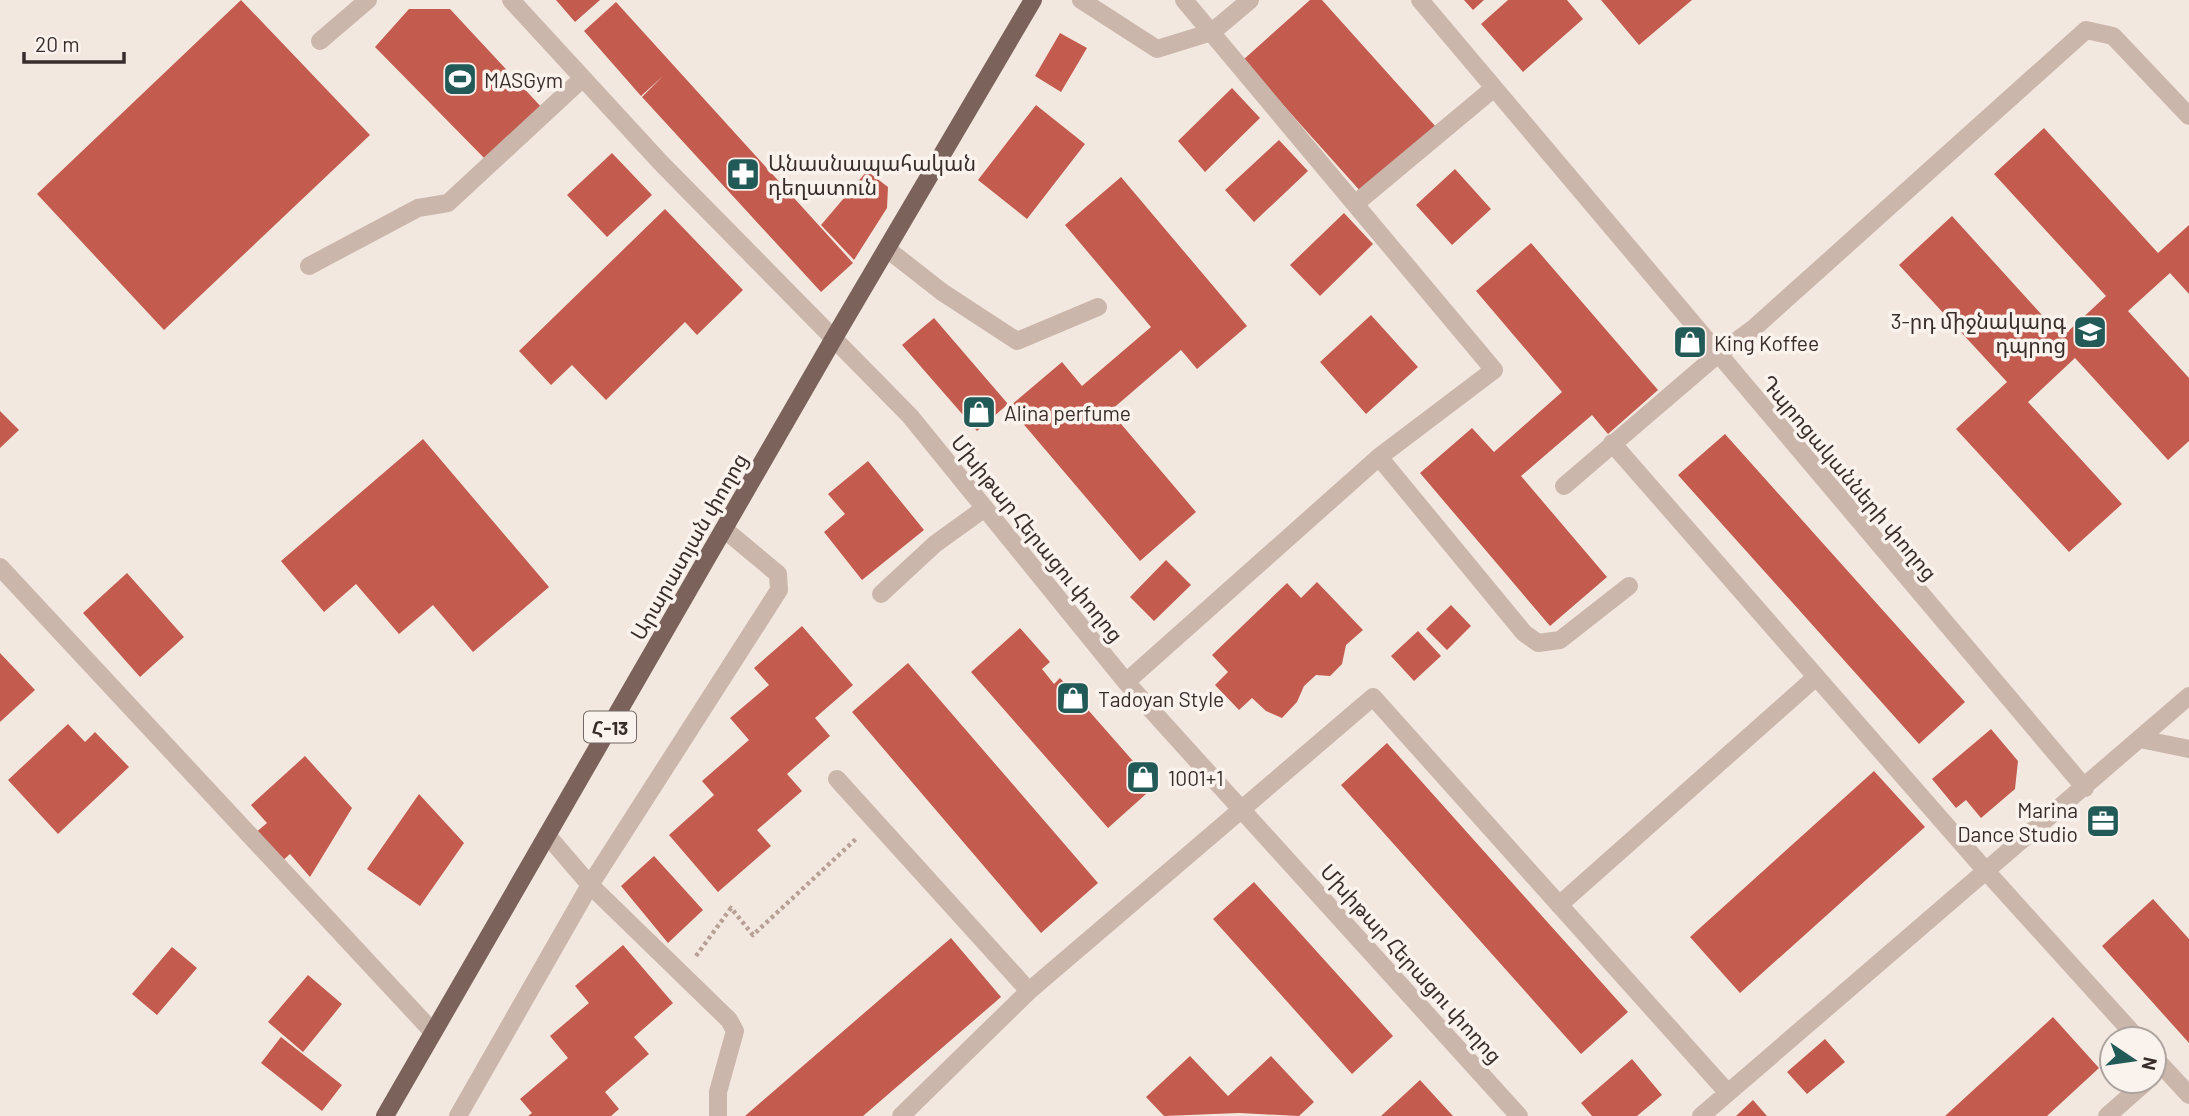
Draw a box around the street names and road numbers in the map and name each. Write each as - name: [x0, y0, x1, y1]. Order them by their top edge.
- street label: Դպրոցականների փողոց: [1756, 369, 1943, 585]
- street label: Մխիթար Հերացու փողոց: [946, 429, 1129, 647]
- street label: Արարատյան փողոց: [624, 448, 753, 644]
- road number: Հ-13: [584, 712, 636, 742]
- street label: Մխիթար Հերացու փողոց: [1315, 858, 1508, 1068]

